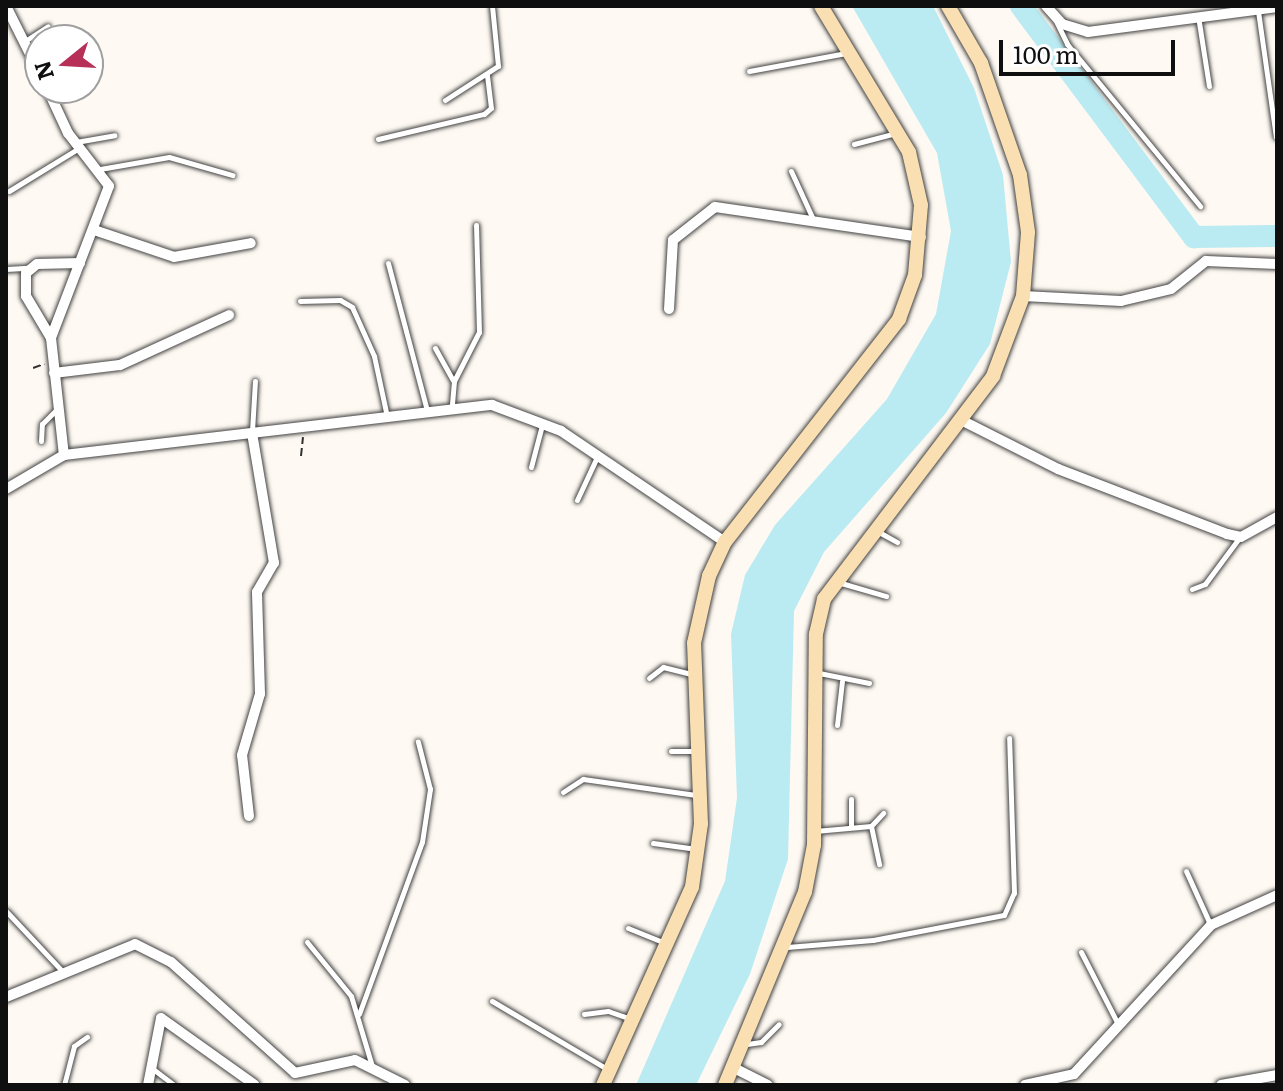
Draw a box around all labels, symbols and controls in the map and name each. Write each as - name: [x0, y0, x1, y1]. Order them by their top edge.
- north arrow: [24, 24, 104, 104]
- scale bar: [1003, 24, 1179, 74]
- text: 100 m: [1013, 36, 1079, 71]
- text: N: [24, 57, 61, 85]

